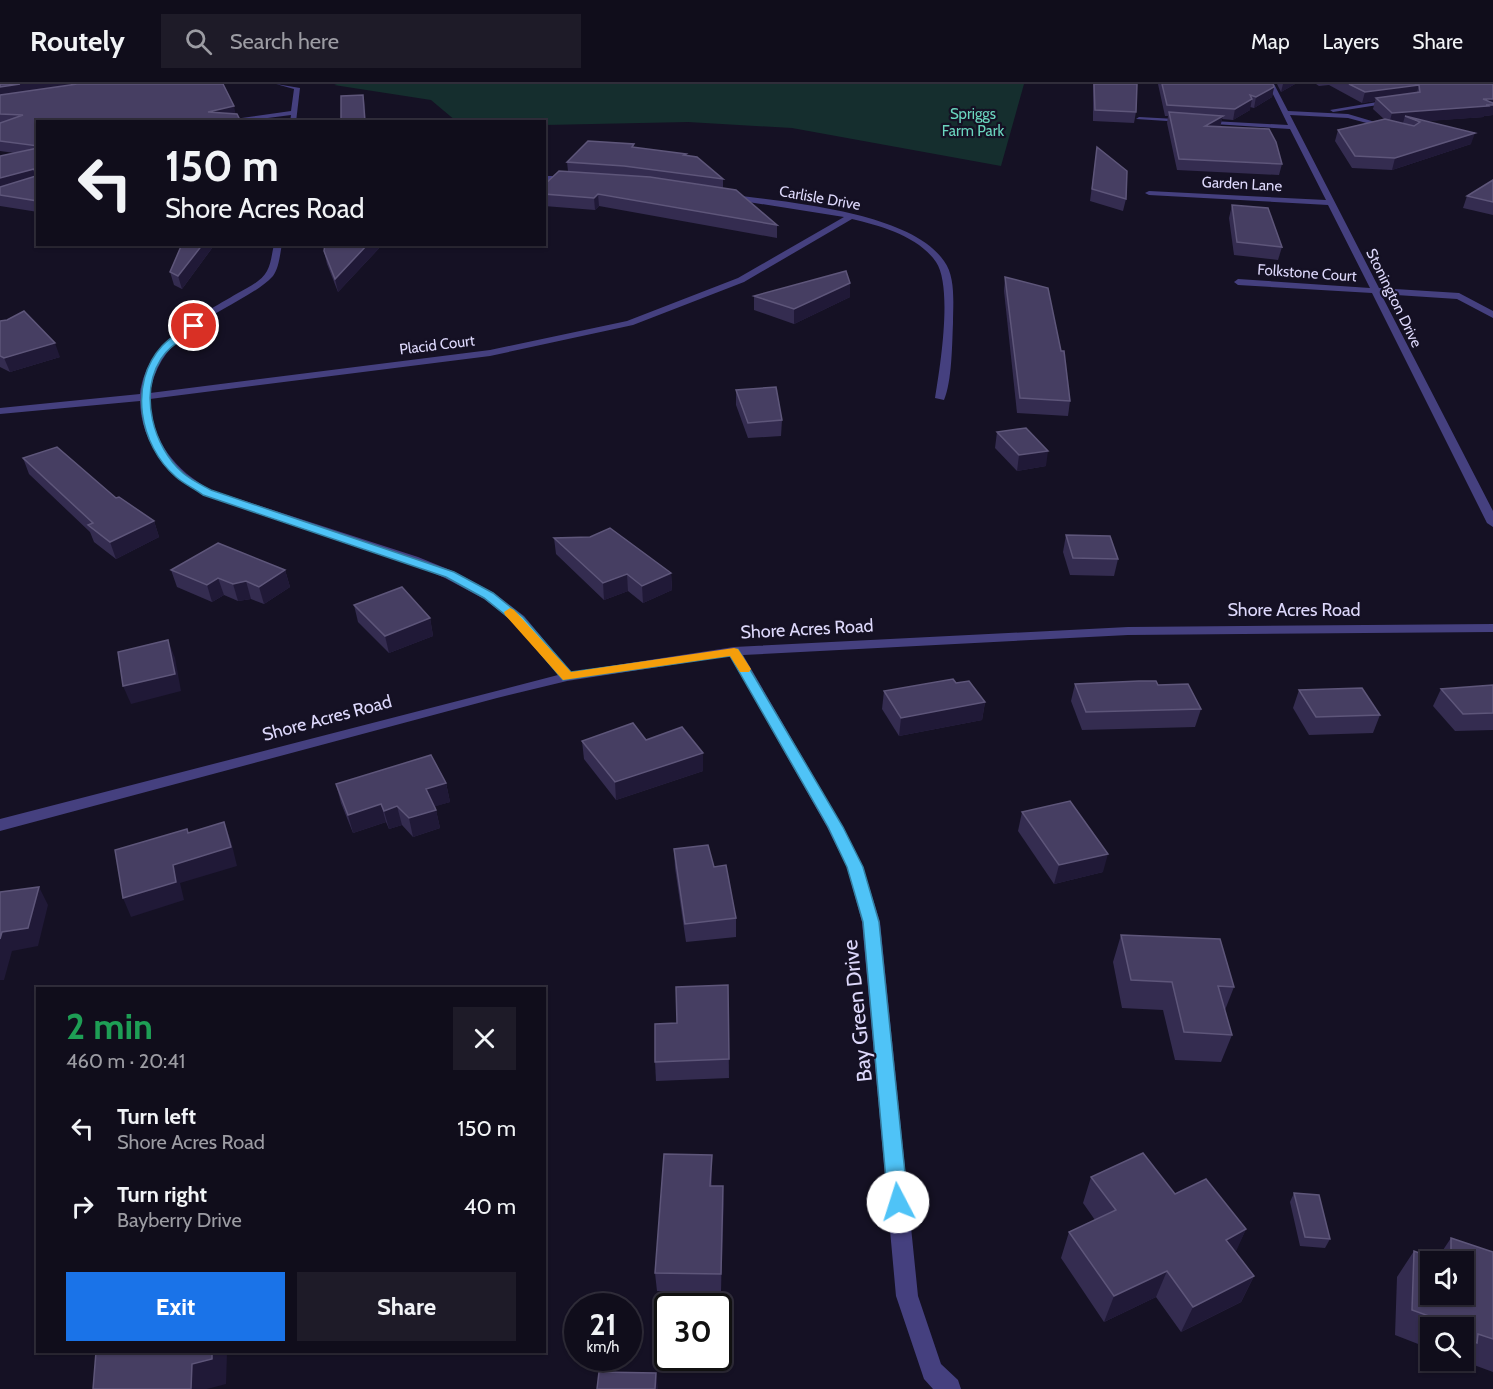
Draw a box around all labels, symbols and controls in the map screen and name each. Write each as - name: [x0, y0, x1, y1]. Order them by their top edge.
- search box: [161, 14, 581, 68]
- text: Routely: [30, 24, 125, 58]
- icon: search: [182, 25, 215, 58]
- text: Search here: [230, 28, 339, 55]
- text: Map: [1251, 29, 1290, 54]
- text: Layers: [1323, 29, 1379, 54]
- text: Share: [1412, 29, 1463, 54]
- park label: Spriggs Farm Park: [942, 105, 1005, 140]
- text: 150 m: [165, 140, 279, 192]
- icon: left: [66, 144, 144, 222]
- street label: Garden Lane: [1201, 173, 1283, 195]
- street label: Carlisle Drive: [778, 182, 862, 214]
- text: Shore Acres Road: [165, 192, 365, 225]
- street label: Stonington Drive: [1362, 246, 1426, 351]
- street label: Folkstone Court: [1257, 261, 1357, 285]
- pin: [168, 300, 219, 351]
- icon: arrive: [177, 309, 210, 342]
- street label: Placid Court: [398, 331, 476, 359]
- street label: Shore Acres Road: [1227, 599, 1361, 621]
- street label: Shore Acres Road: [740, 615, 874, 643]
- street label: Shore Acres Road: [260, 690, 394, 746]
- street label: Bay Green Drive: [837, 938, 877, 1083]
- text: 2 min: [66, 1004, 153, 1048]
- button: close: [453, 1007, 516, 1070]
- text: 460 m · 20:41: [66, 1049, 185, 1073]
- text: Turn left: [117, 1103, 196, 1130]
- icon: left: [66, 1112, 99, 1145]
- text: 150 m: [457, 1115, 516, 1142]
- text: Shore Acres Road: [117, 1130, 265, 1154]
- position arrow: [866, 1170, 930, 1234]
- text: Turn right: [117, 1181, 207, 1208]
- icon: right: [66, 1190, 99, 1223]
- text: 40 m: [464, 1193, 516, 1220]
- text: Bayberry Drive: [117, 1208, 242, 1232]
- map controls: [1420, 1251, 1474, 1371]
- button: sound: [1420, 1251, 1474, 1305]
- button: Exit: [66, 1272, 285, 1341]
- button: Share: [297, 1272, 516, 1341]
- speed limit sign: 30: [654, 1293, 732, 1371]
- text: 21: [590, 1306, 616, 1343]
- button: search: [1420, 1317, 1474, 1371]
- text: km/h: [587, 1338, 619, 1356]

